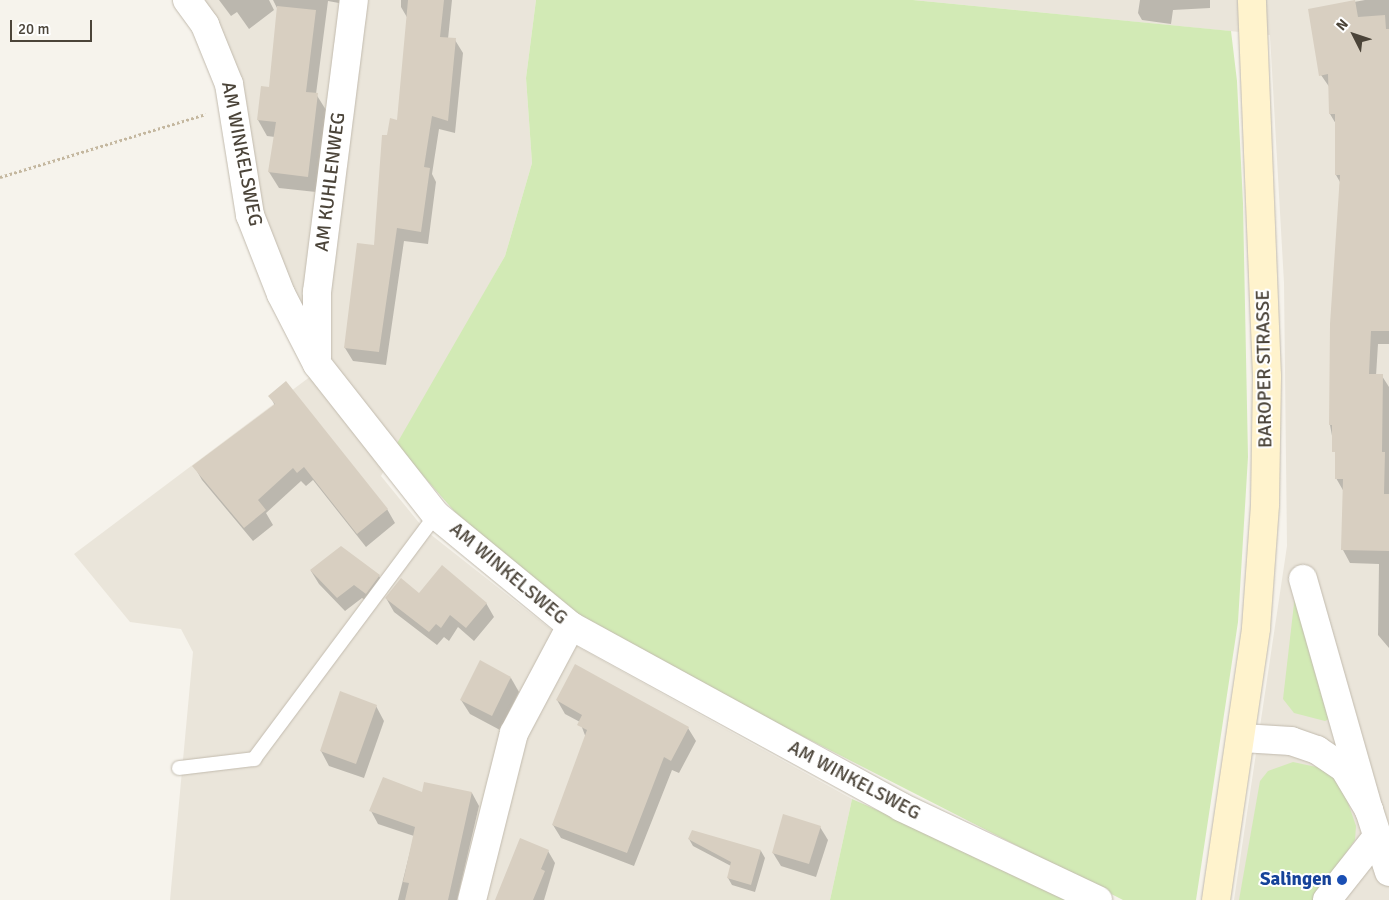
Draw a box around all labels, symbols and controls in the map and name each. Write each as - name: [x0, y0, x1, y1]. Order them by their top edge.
- scale bar: [12, 10, 95, 42]
- north arrow: [1329, 10, 1379, 60]
- text: N: [1333, 16, 1352, 34]
- text: 20 m: [18, 20, 49, 38]
- street label: AM WINKELSWEG: [216, 80, 266, 228]
- street label: AM KUHLENWEG: [311, 111, 351, 253]
- street label: BAROPER STRASSE: [1252, 290, 1278, 448]
- street label: AM WINKELSWEG: [444, 518, 572, 630]
- street label: AM WINKELSWEG: [784, 736, 924, 826]
- place label: Salingen: [1260, 869, 1332, 891]
- marker: Salingen: [1336, 874, 1348, 886]

